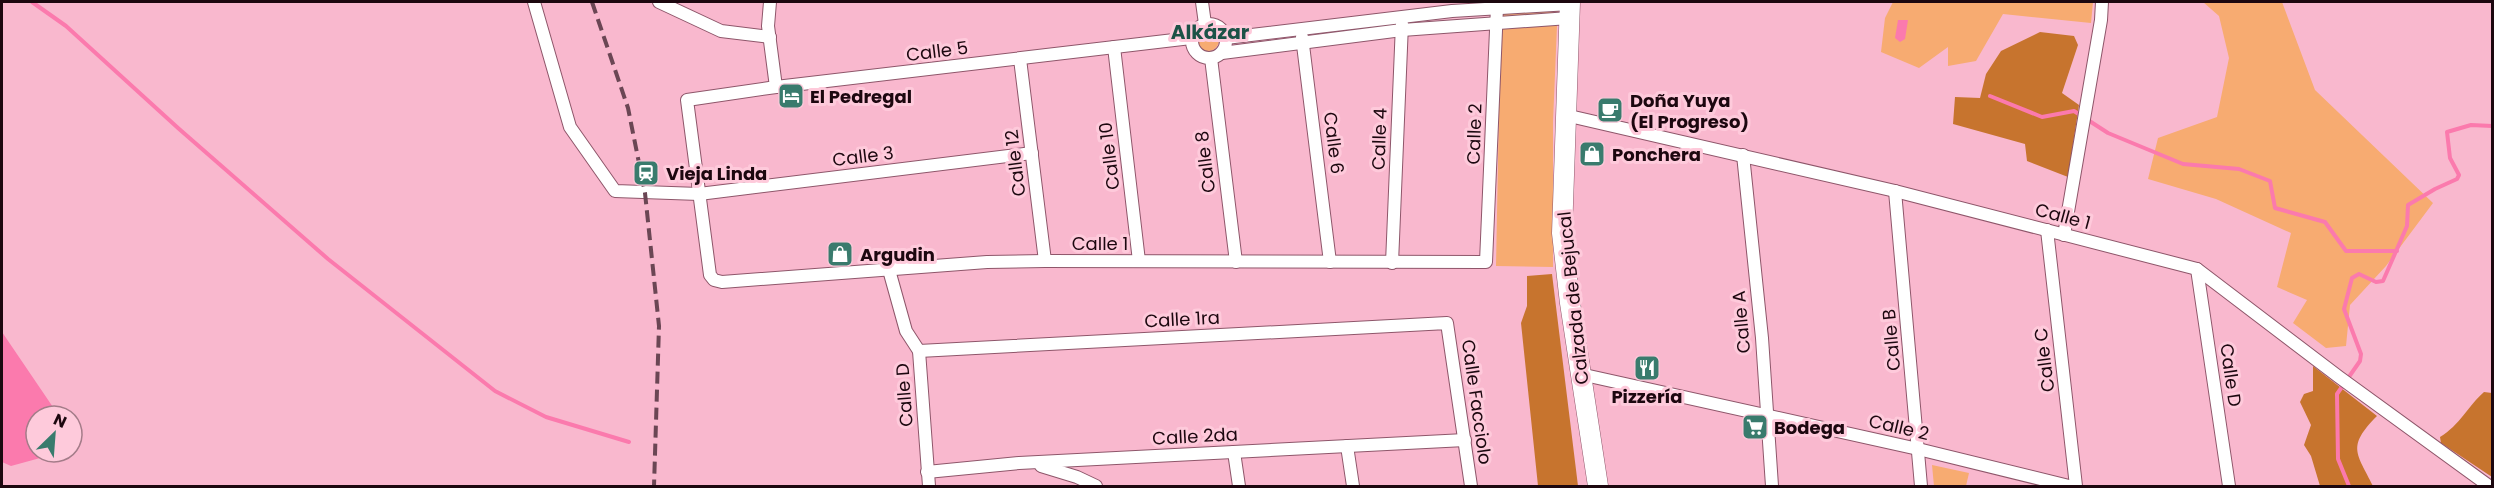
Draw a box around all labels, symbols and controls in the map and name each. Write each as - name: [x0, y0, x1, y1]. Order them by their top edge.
- district label: Alkázar: [1171, 18, 1250, 46]
- street label: Calle 5: [905, 35, 969, 67]
- hotel icon: El Pedregal: [776, 81, 806, 111]
- place label: El Pedregal: [810, 84, 912, 109]
- place label: Doña Yuya (El Progreso): [1630, 88, 1749, 134]
- cafe icon: Doña Yuya (El Progreso): [1595, 95, 1625, 125]
- street label: Calle 2: [1460, 103, 1488, 165]
- street label: Calle 4: [1365, 107, 1393, 171]
- street label: Calle 6: [1318, 111, 1350, 175]
- street label: Calle 10: [1092, 121, 1126, 191]
- street label: Calle 12: [999, 128, 1031, 198]
- street label: Calle 8: [1189, 130, 1221, 194]
- shop icon: Ponchera: [1577, 139, 1607, 169]
- street label: Calle 3: [831, 140, 895, 172]
- place label: Ponchera: [1612, 142, 1701, 167]
- station icon: Vieja Linda: [631, 158, 661, 188]
- place label: Vieja Linda: [666, 161, 767, 186]
- street label: Calle 1: [2032, 197, 2094, 235]
- street label: Calzada de Bejucal: [1551, 210, 1595, 386]
- street label: Calle 1: [1072, 231, 1128, 256]
- shop icon: Argudin: [825, 239, 855, 269]
- place label: Argudin: [860, 242, 935, 267]
- street label: Calle A: [1726, 290, 1756, 354]
- street label: Calle 1ra: [1144, 305, 1220, 333]
- street label: Calle B: [1876, 308, 1906, 372]
- street label: Calle C: [2028, 326, 2060, 394]
- street label: Calle Facciolo: [1456, 338, 1498, 466]
- street label: Calle D: [2214, 342, 2248, 408]
- restaurant icon: Pizzería: [1632, 353, 1662, 383]
- street label: Calle D: [889, 362, 919, 428]
- place label: Pizzería: [1611, 384, 1683, 409]
- north arrow: [24, 404, 84, 464]
- text: N: [50, 408, 70, 434]
- street label: Calle 2: [1866, 408, 1932, 446]
- supermarket icon: Bodega: [1740, 412, 1770, 442]
- place label: Bodega: [1774, 415, 1845, 440]
- street label: Calle 2da: [1152, 421, 1238, 451]

